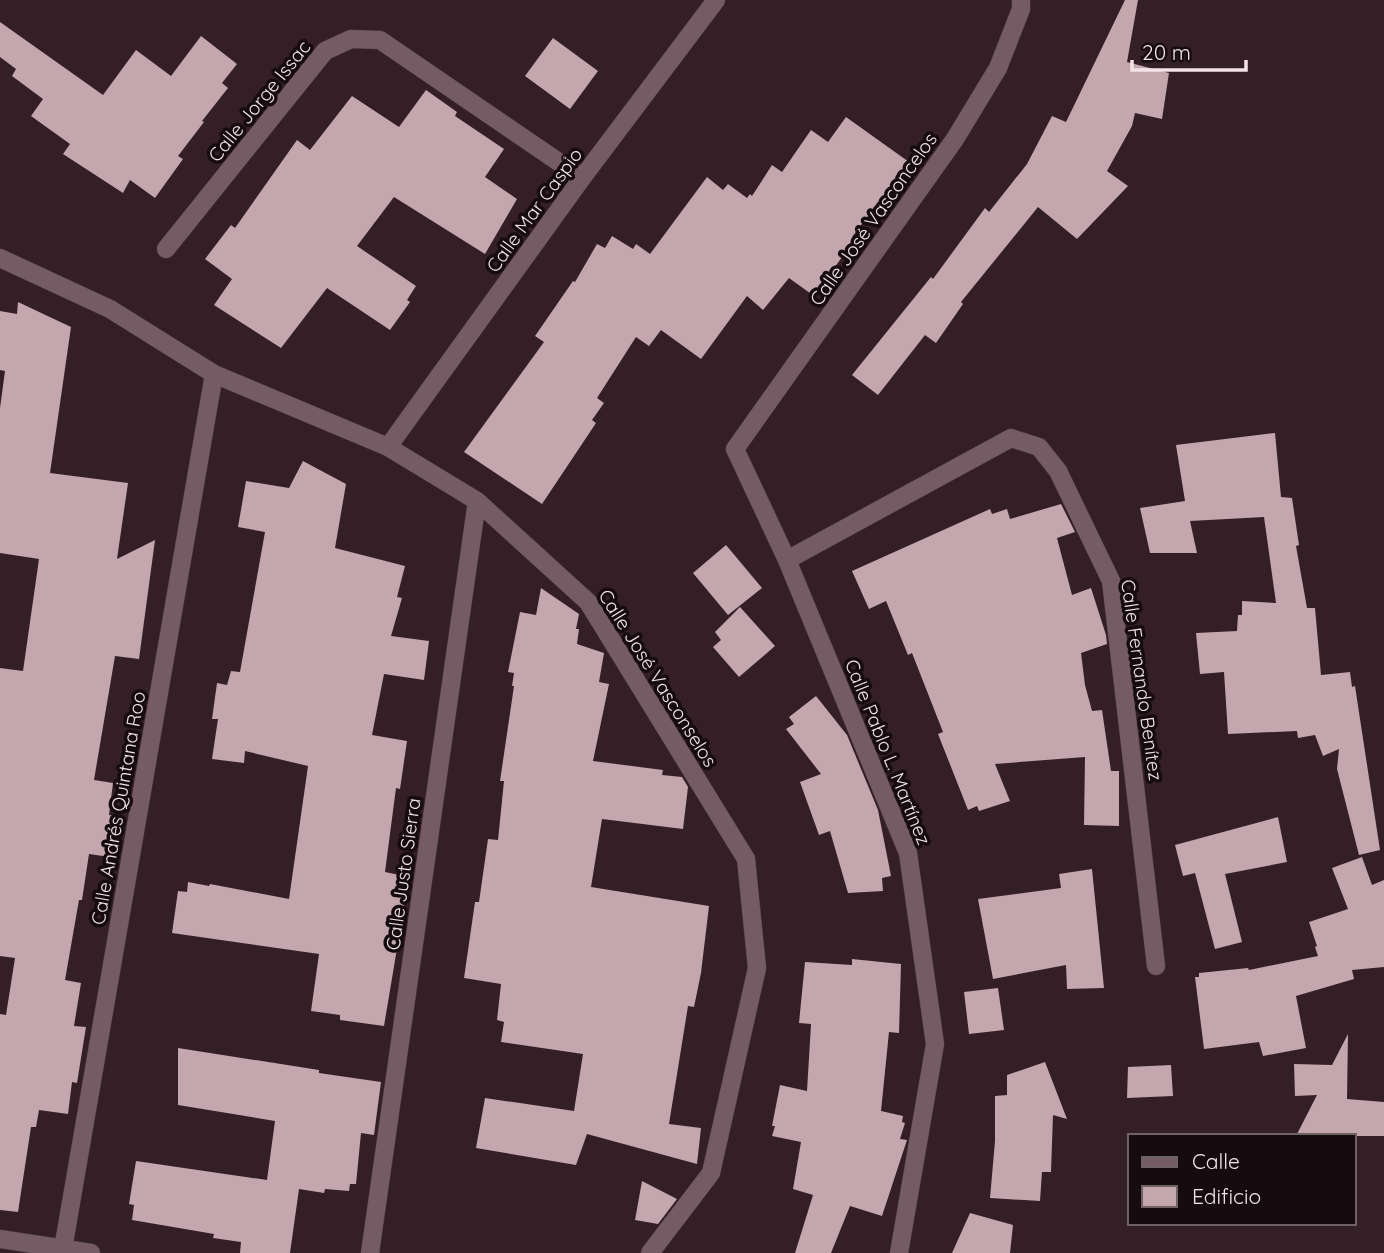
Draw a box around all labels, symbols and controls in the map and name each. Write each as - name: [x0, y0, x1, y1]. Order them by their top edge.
- scale bar: [1132, 28, 1246, 72]
- street label: Calle Jorge Issac: [203, 35, 315, 167]
- text: 20 m: [1142, 39, 1191, 65]
- street label: Calle José Vasconcelos: [804, 128, 942, 310]
- street label: Calle Mar Caspio: [481, 143, 587, 277]
- street label: Calle Fernando Benítez: [1116, 578, 1168, 782]
- street label: Calle José Vasconselos: [594, 585, 723, 771]
- street label: Calle Pablo L. Martínez: [840, 656, 936, 848]
- street label: Calle Andrés Quintana Roo: [86, 689, 150, 927]
- street label: Calle Justo Sierra: [380, 796, 426, 952]
- legend: [1128, 1134, 1356, 1225]
- text: Calle: [1192, 1148, 1240, 1174]
- text: Edificio: [1192, 1183, 1261, 1209]

